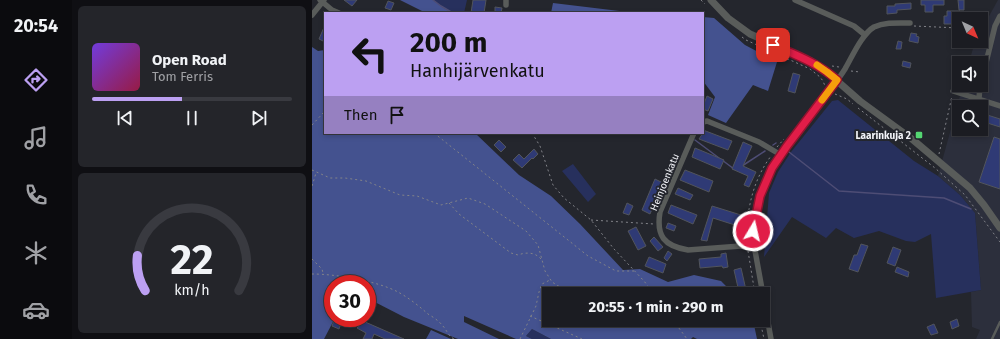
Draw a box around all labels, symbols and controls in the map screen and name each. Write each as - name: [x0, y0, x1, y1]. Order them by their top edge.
- north arrow: [952, 12, 988, 48]
- map controls: [952, 12, 988, 136]
- text: 20:54: [14, 15, 58, 37]
- text: 200 m: [410, 26, 488, 59]
- icon: left: [344, 28, 396, 80]
- pin: [756, 28, 790, 62]
- icon: arrive: [762, 34, 784, 56]
- text: Open Road: [152, 51, 227, 69]
- button: sound: [952, 56, 988, 92]
- text: Hanhijärvenkatu: [410, 60, 545, 82]
- icon: directions: [22, 66, 50, 94]
- text: Tom Ferris: [152, 69, 213, 84]
- button: search: [952, 100, 988, 136]
- icon: arrive: [386, 104, 408, 126]
- text: Then: [344, 106, 378, 124]
- icon: previous: [114, 107, 136, 129]
- icon: pause: [181, 107, 203, 129]
- icon: next: [248, 107, 270, 129]
- icon: music: [22, 124, 50, 152]
- place label: Laarinkuja 2: [855, 130, 911, 142]
- marker: Laarinkuja 2: [914, 130, 924, 140]
- street label: Heinjoenkatu: [648, 152, 682, 213]
- icon: phone: [22, 181, 50, 209]
- position arrow: [732, 210, 774, 252]
- text: 22: [170, 235, 214, 285]
- icon: climate: [22, 239, 50, 267]
- speed limit sign: 30: [324, 275, 376, 327]
- text: km/h: [174, 281, 210, 298]
- icon: car: [22, 296, 50, 324]
- text: 20:55 · 1 min · 290 m: [589, 298, 723, 316]

